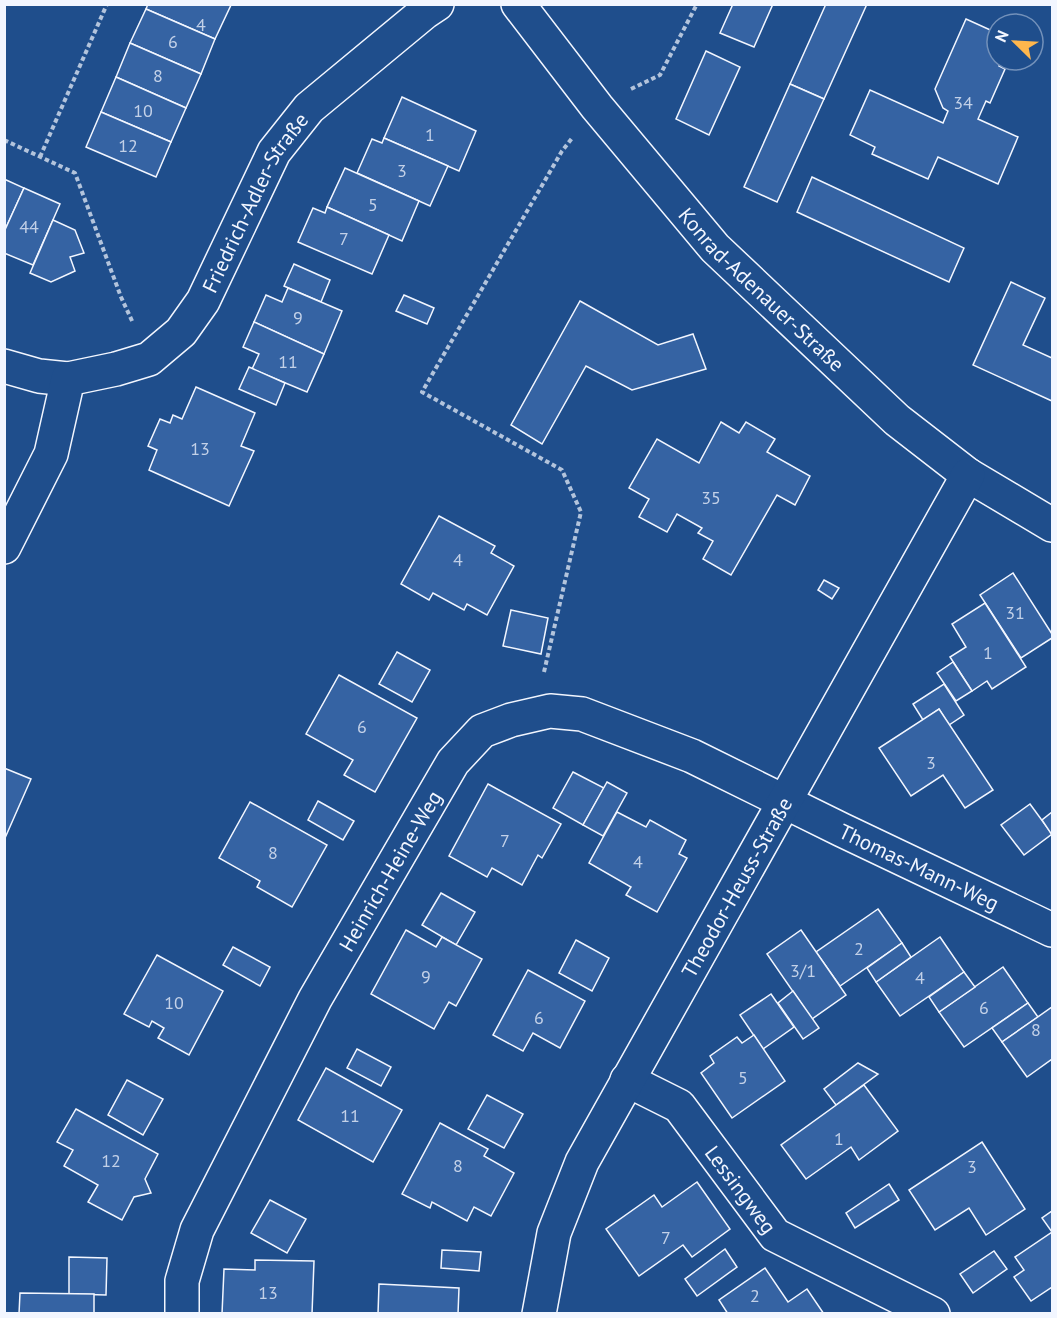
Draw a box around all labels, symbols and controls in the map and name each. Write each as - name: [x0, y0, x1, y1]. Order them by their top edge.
- north arrow: [985, 12, 1045, 72]
- house number: 4: [196, 13, 206, 36]
- text: N: [990, 27, 1013, 45]
- house number: 6: [168, 30, 178, 53]
- house number: 8: [153, 64, 163, 87]
- house number: 34: [953, 91, 973, 114]
- house number: 10: [133, 99, 153, 122]
- street label: Friedrich-Adler-Straße: [196, 107, 314, 297]
- house number: 1: [425, 123, 435, 146]
- house number: 12: [118, 134, 138, 157]
- house number: 3: [397, 159, 407, 182]
- house number: 5: [368, 193, 378, 216]
- street label: Konrad-Adenauer-Straße: [673, 202, 851, 377]
- house number: 44: [19, 215, 39, 238]
- house number: 7: [339, 227, 349, 250]
- house number: 9: [293, 306, 303, 329]
- house number: 11: [278, 350, 298, 373]
- house number: 13: [190, 437, 210, 460]
- house number: 35: [701, 486, 721, 509]
- house number: 4: [453, 548, 463, 571]
- house number: 31: [1005, 601, 1025, 624]
- house number: 1: [983, 641, 993, 664]
- house number: 6: [357, 715, 367, 738]
- house number: 3: [926, 751, 936, 774]
- street label: Heinrich-Heine-Weg: [332, 785, 447, 956]
- street label: Theodor-Heuss-Straße: [675, 792, 798, 982]
- street label: Thomas-Mann-Weg: [835, 817, 1004, 916]
- house number: 7: [500, 829, 510, 852]
- house number: 8: [268, 841, 278, 864]
- house number: 4: [633, 850, 643, 873]
- house number: 2: [854, 937, 864, 960]
- house number: 3/1: [790, 959, 816, 982]
- house number: 9: [421, 965, 431, 988]
- house number: 4: [915, 966, 925, 989]
- house number: 10: [164, 991, 184, 1014]
- house number: 6: [979, 996, 989, 1019]
- house number: 6: [534, 1006, 544, 1029]
- house number: 8: [1031, 1018, 1041, 1041]
- house number: 5: [738, 1066, 748, 1089]
- house number: 11: [340, 1104, 360, 1127]
- house number: 1: [834, 1127, 844, 1150]
- street label: Lessingweg: [699, 1140, 783, 1239]
- house number: 12: [101, 1149, 121, 1172]
- house number: 8: [453, 1154, 463, 1177]
- house number: 3: [967, 1155, 977, 1178]
- house number: 7: [661, 1226, 671, 1249]
- house number: 13: [258, 1281, 278, 1304]
- house number: 2: [750, 1284, 760, 1307]

